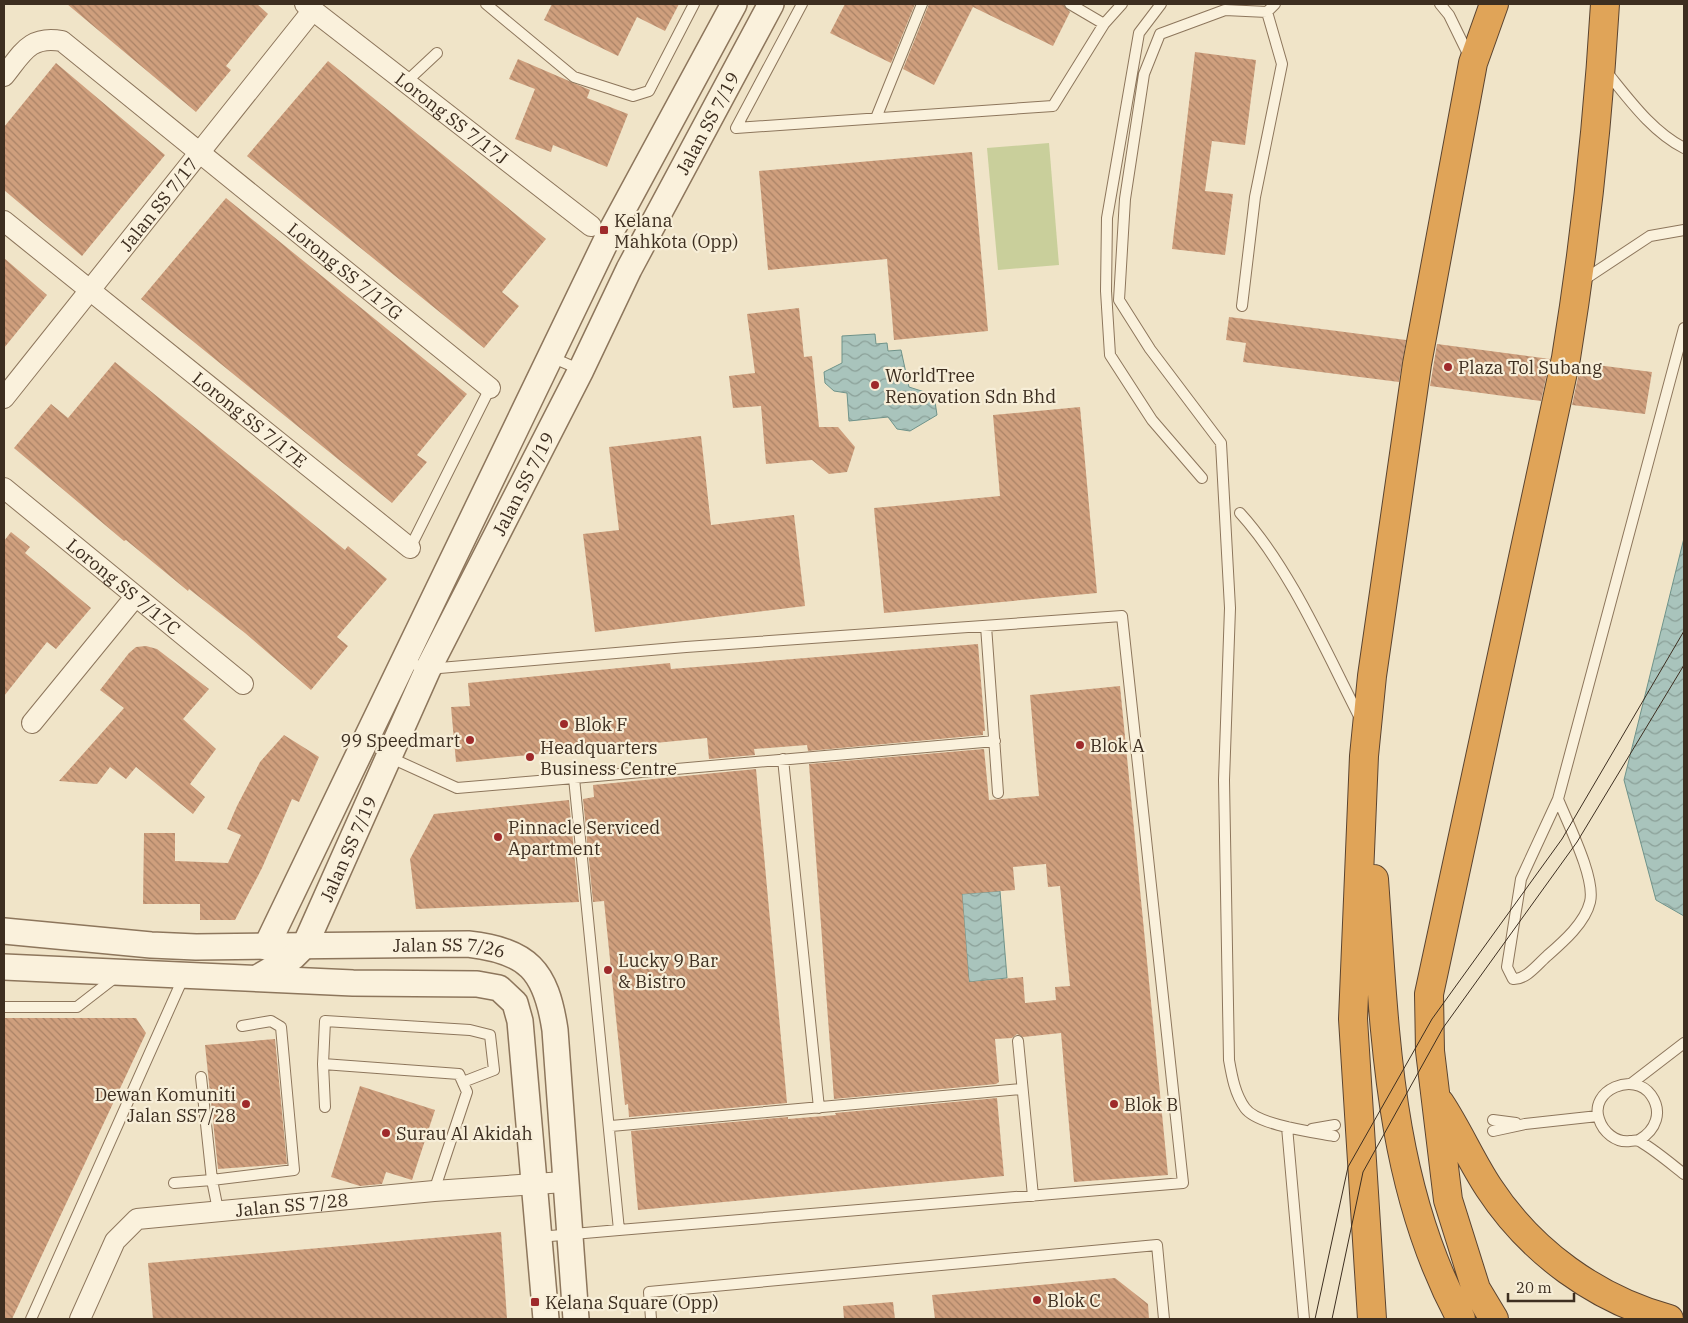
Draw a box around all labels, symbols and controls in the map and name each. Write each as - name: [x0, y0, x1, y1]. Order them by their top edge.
- street label: Lorong SS 7/17J: [391, 67, 513, 169]
- street label: Jalan SS 7/19: [670, 68, 744, 178]
- street label: Jalan SS 7/17: [114, 153, 203, 255]
- place label: Kelana Mahkota (Opp): [614, 209, 738, 253]
- street label: Lorong SS 7/17G: [283, 217, 408, 324]
- marker: Kelana Mahkota (Opp): [598, 224, 610, 236]
- place label: Plaza Tol Subang: [1458, 356, 1602, 379]
- marker: Plaza Tol Subang: [1442, 361, 1454, 373]
- place label: WorldTree Renovation Sdn Bhd: [885, 364, 1056, 408]
- street label: Lorong SS 7/17E: [188, 366, 312, 472]
- marker: WorldTree Renovation Sdn Bhd: [869, 379, 881, 391]
- street label: Jalan SS 7/19: [487, 428, 559, 539]
- street label: Lorong SS 7/17C: [62, 533, 185, 640]
- place label: Blok F: [574, 713, 628, 736]
- marker: Blok F: [558, 718, 570, 730]
- place label: 99 Speedmart: [341, 729, 460, 752]
- marker: 99 Speedmart: [464, 734, 476, 746]
- place label: Blok A: [1090, 734, 1145, 757]
- place label: Headquarters Business Centre: [540, 736, 677, 780]
- marker: Blok A: [1074, 739, 1086, 751]
- marker: Headquarters Business Centre: [524, 751, 536, 763]
- street label: Jalan SS 7/19: [314, 792, 381, 905]
- place label: Pinnacle Serviced Apartment: [508, 816, 660, 860]
- marker: Pinnacle Serviced Apartment: [492, 831, 504, 843]
- street label: Jalan SS 7/26: [393, 932, 508, 963]
- place label: Lucky 9 Bar & Bistro: [618, 949, 718, 993]
- marker: Lucky 9 Bar & Bistro: [602, 964, 614, 976]
- place label: Dewan Komuniti Jalan SS7/28: [94, 1083, 236, 1127]
- place label: Blok B: [1124, 1093, 1178, 1116]
- marker: Dewan Komuniti Jalan SS7/28: [240, 1098, 252, 1110]
- marker: Blok B: [1108, 1098, 1120, 1110]
- place label: Surau Al Akidah: [396, 1122, 533, 1145]
- marker: Surau Al Akidah: [380, 1127, 392, 1139]
- street label: Jalan SS 7/28: [234, 1188, 349, 1221]
- scale bar: [1508, 1270, 1574, 1302]
- text: 20 m: [1516, 1278, 1552, 1297]
- place label: Blok C: [1047, 1289, 1101, 1312]
- place label: Kelana Square (Opp): [545, 1291, 719, 1314]
- marker: Blok C: [1031, 1294, 1043, 1306]
- marker: Kelana Square (Opp): [529, 1296, 541, 1308]

